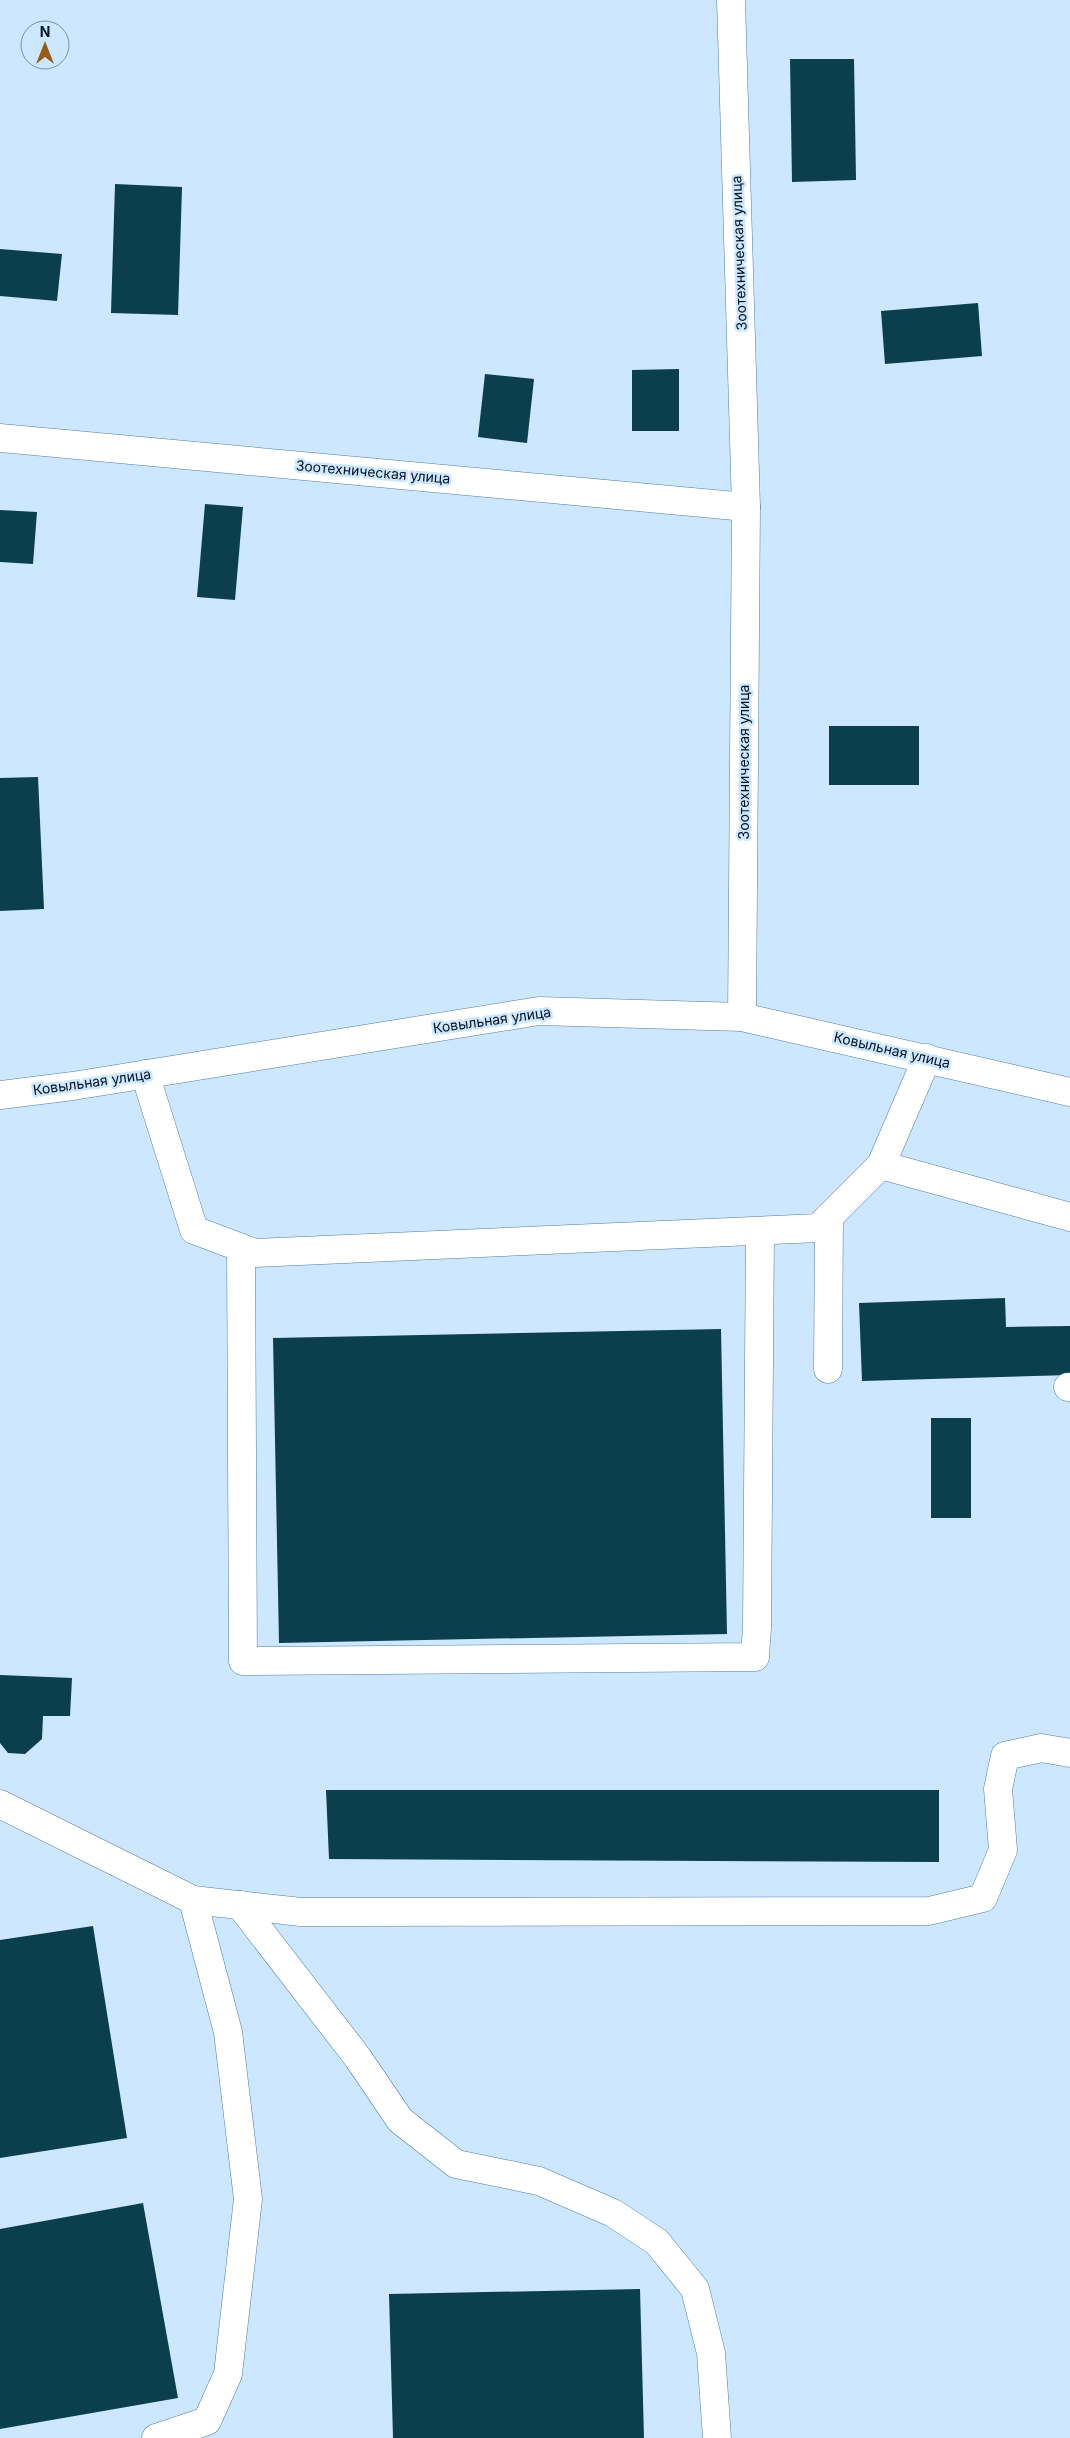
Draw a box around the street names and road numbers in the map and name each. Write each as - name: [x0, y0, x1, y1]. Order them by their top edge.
- street label: Зоотехническая улица: [727, 175, 750, 331]
- street label: Зоотехническая улица: [295, 456, 451, 487]
- street label: Зоотехническая улица: [735, 685, 752, 839]
- street label: Ковыльная улица: [432, 1003, 552, 1036]
- street label: Ковыльная улица: [832, 1028, 952, 1071]
- street label: Ковыльная улица: [32, 1065, 152, 1098]

